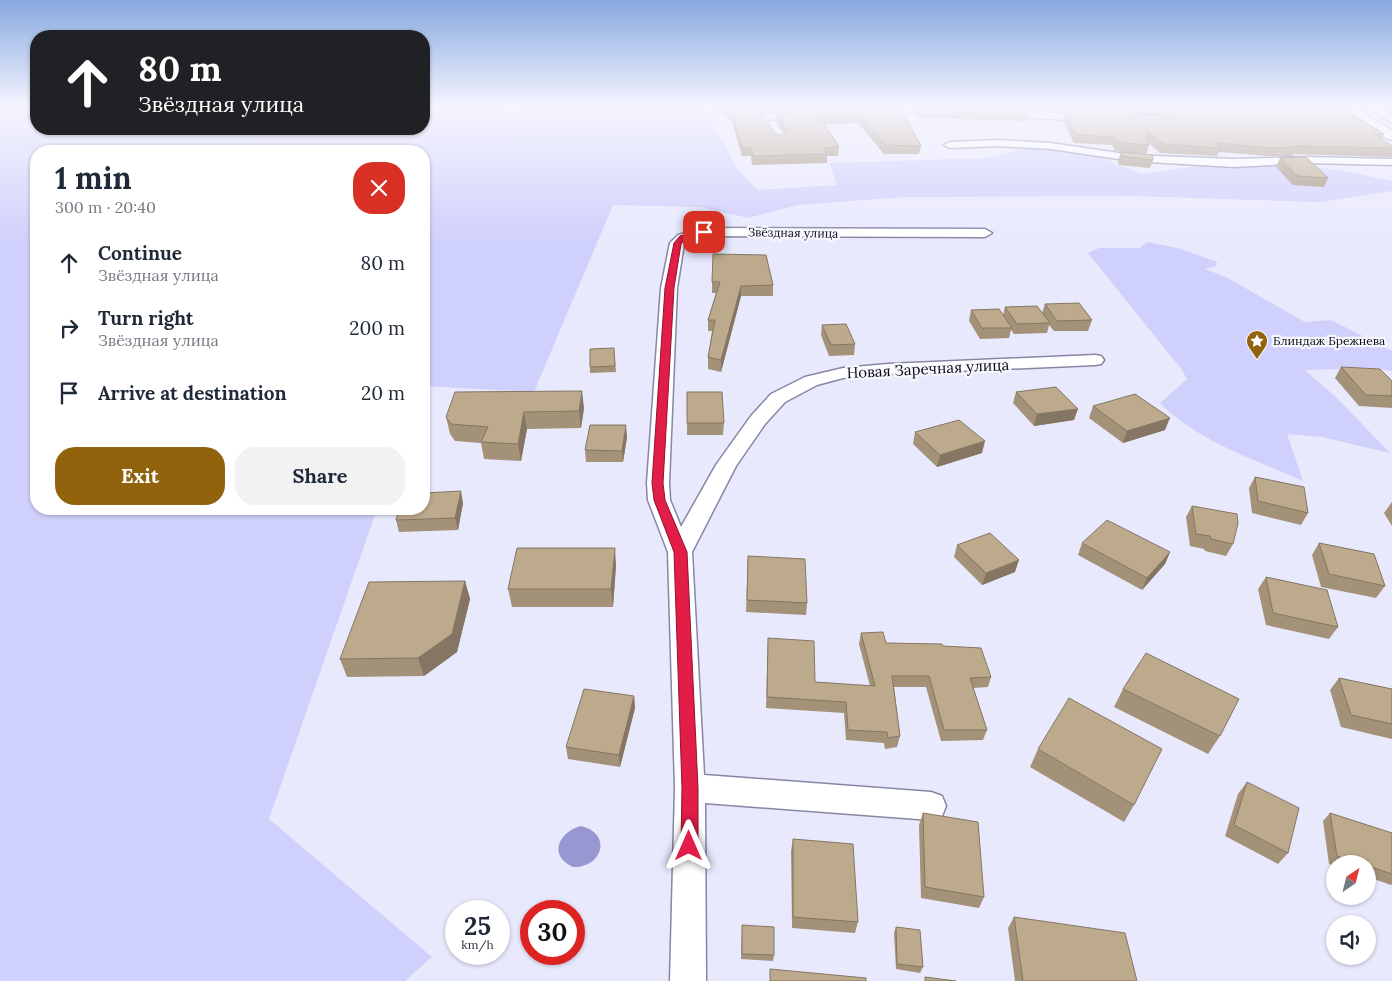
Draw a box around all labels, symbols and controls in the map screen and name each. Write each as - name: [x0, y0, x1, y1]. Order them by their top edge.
- text: 80 m: [138, 46, 222, 91]
- icon: ahead: [55, 50, 120, 115]
- text: Звёздная улица: [138, 90, 304, 118]
- text: 1 min: [55, 159, 132, 197]
- button: close: [353, 162, 405, 214]
- text: 300 m · 20:40: [55, 197, 156, 217]
- pin: [683, 211, 725, 253]
- icon: arrive: [690, 218, 718, 246]
- street label: Звёздная улица: [748, 224, 838, 241]
- text: Continue: [98, 241, 182, 265]
- icon: ahead: [55, 249, 83, 277]
- text: 80 m: [361, 251, 405, 275]
- text: Звёздная улица: [98, 265, 219, 285]
- text: Turn right: [98, 306, 194, 330]
- icon: right: [55, 314, 83, 342]
- text: 200 m: [349, 316, 405, 340]
- place icon: Блиндаж Брежнева: [1245, 329, 1269, 360]
- text: Звёздная улица: [98, 330, 219, 350]
- place label: Блиндаж Брежнева: [1273, 333, 1385, 348]
- street label: Новая Заречная улица: [846, 355, 1010, 382]
- icon: arrive: [55, 379, 83, 407]
- text: Arrive at destination: [98, 381, 287, 405]
- text: 20 m: [361, 381, 405, 405]
- button: Exit: [55, 447, 225, 505]
- button: Share: [235, 447, 405, 505]
- position arrow: [662, 819, 714, 871]
- north arrow: [1326, 855, 1376, 905]
- map controls: [1326, 855, 1376, 965]
- speed limit sign: 30: [520, 900, 585, 965]
- text: 25: [464, 910, 491, 942]
- button: sound: [1326, 915, 1376, 965]
- text: km/h: [461, 937, 494, 952]

